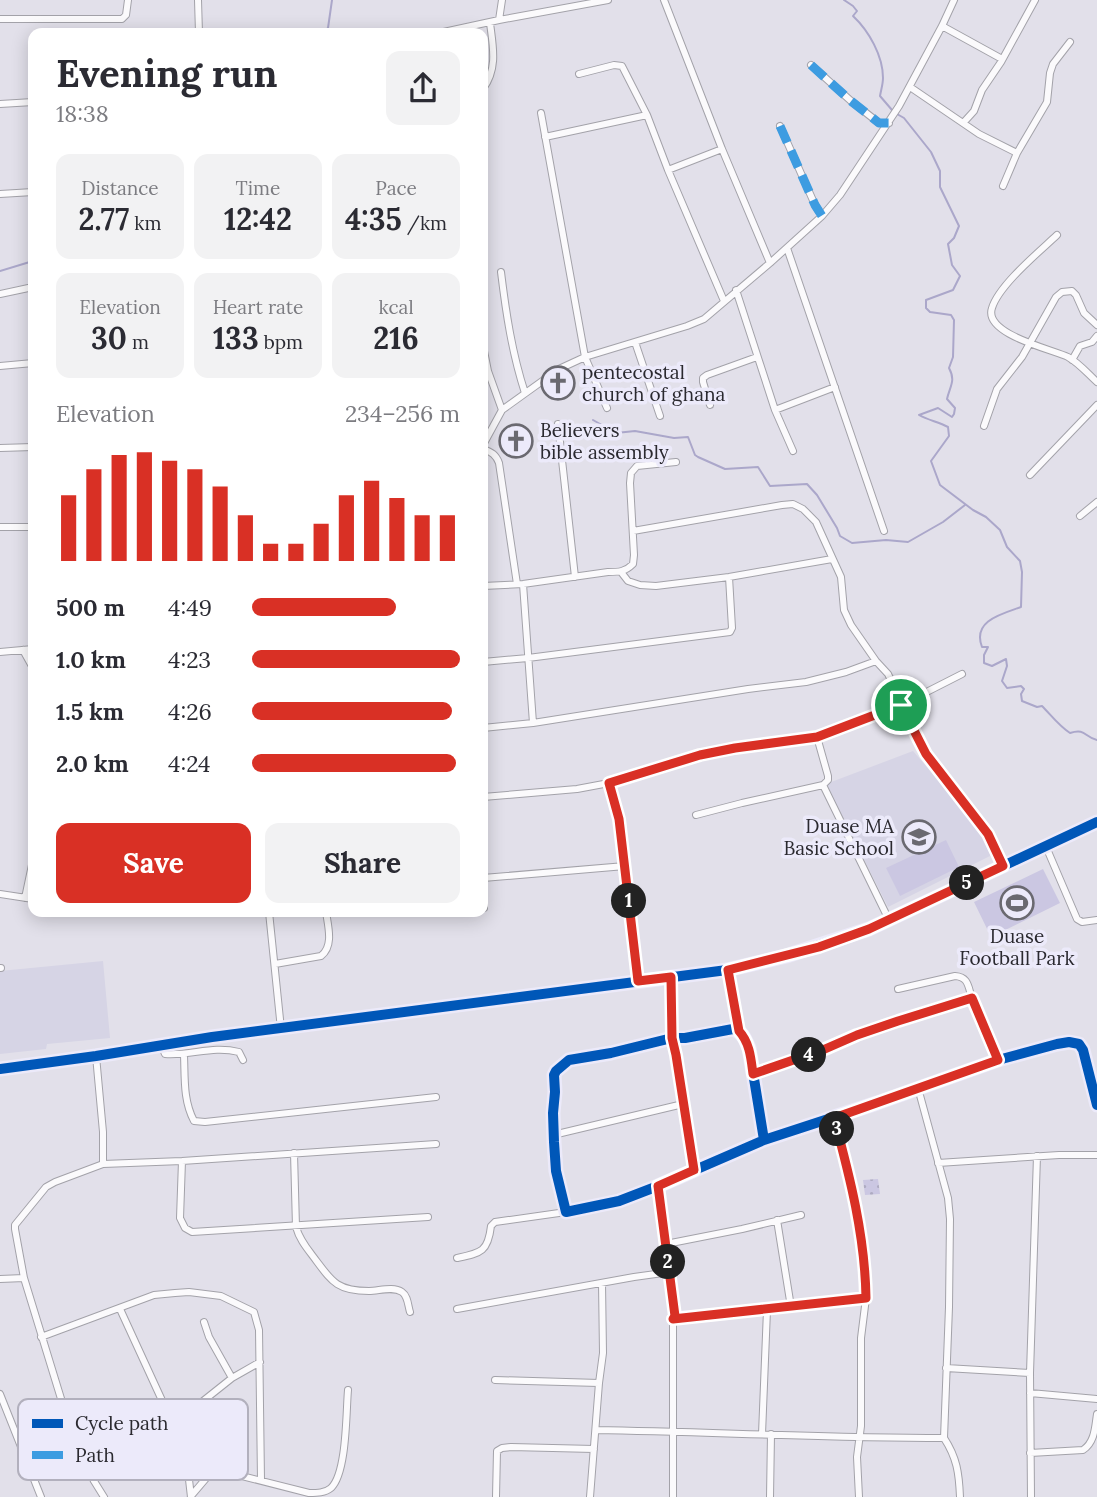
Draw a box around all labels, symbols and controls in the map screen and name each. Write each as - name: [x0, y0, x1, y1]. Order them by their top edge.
- text: Evening run: [56, 49, 278, 97]
- button: share: [386, 51, 460, 125]
- text: 18:38: [56, 99, 109, 128]
- text: Distance: [81, 176, 159, 200]
- text: Time: [236, 176, 280, 200]
- text: Pace: [375, 176, 417, 200]
- text: 2.77: [79, 200, 129, 238]
- text: 12:42: [224, 200, 292, 238]
- text: 4:35: [345, 200, 402, 238]
- text: km: [129, 211, 161, 235]
- text: /km: [402, 211, 447, 235]
- text: Elevation: [79, 295, 161, 319]
- text: Heart rate: [213, 295, 303, 319]
- text: kcal: [378, 295, 414, 319]
- text: 30: [91, 319, 127, 357]
- text: 133: [213, 319, 259, 357]
- text: 216: [373, 319, 419, 357]
- text: m: [127, 330, 149, 354]
- text: bpm: [259, 330, 303, 354]
- place label: pentecostal church of ghana: [582, 360, 726, 406]
- church icon: pentecostal church of ghana: [539, 364, 577, 402]
- text: Elevation: [56, 399, 155, 428]
- text: 234–256 m: [345, 399, 460, 428]
- place label: Believers bible assembly: [540, 418, 669, 464]
- church icon: Believers bible assembly: [497, 422, 535, 460]
- text: 500 m: [56, 593, 125, 622]
- text: 4:49: [168, 593, 212, 622]
- text: 1.0 km: [56, 645, 126, 674]
- text: 4:23: [168, 645, 211, 674]
- pin: [871, 675, 931, 735]
- icon: arrive: [882, 686, 920, 724]
- text: 1.5 km: [56, 697, 124, 726]
- text: 4:26: [168, 697, 212, 726]
- text: 2.0 km: [56, 749, 129, 778]
- text: 4:24: [168, 749, 211, 778]
- place label: Duase MA Basic School: [783, 814, 895, 860]
- school or university icon: Duase MA Basic School: [900, 818, 938, 856]
- button: Save: [56, 823, 251, 903]
- button: Share: [265, 823, 460, 903]
- pin: 5: [950, 866, 984, 900]
- text: 5: [961, 870, 972, 894]
- pin: 1: [612, 884, 646, 918]
- sports icon: Duase Football Park: [998, 884, 1036, 922]
- text: 1: [625, 888, 632, 912]
- place label: Duase Football Park: [959, 924, 1076, 970]
- pin: 4: [792, 1038, 826, 1072]
- text: 4: [803, 1042, 814, 1066]
- pin: 3: [820, 1112, 854, 1146]
- text: 3: [831, 1116, 842, 1140]
- pin: 2: [650, 1244, 686, 1280]
- text: 2: [662, 1249, 673, 1273]
- legend: [18, 1399, 248, 1480]
- text: Cycle path: [75, 1411, 168, 1435]
- text: Path: [75, 1443, 115, 1467]

